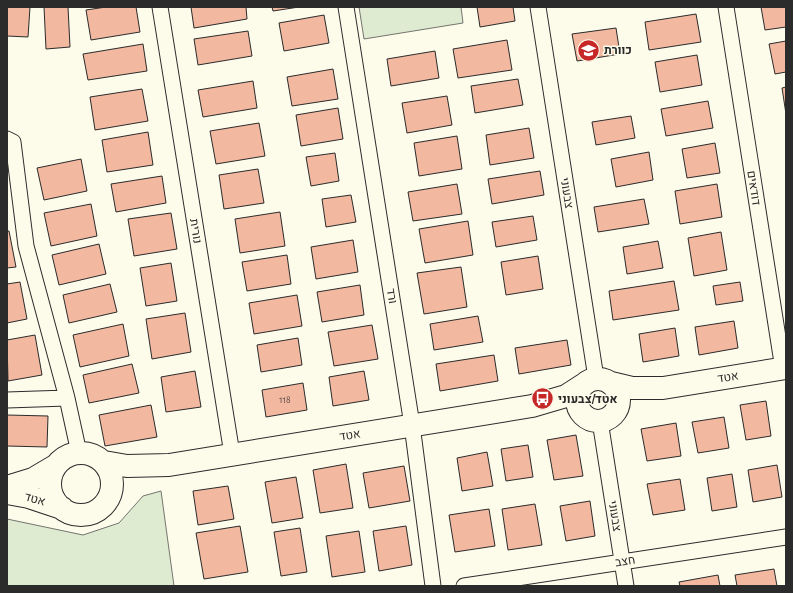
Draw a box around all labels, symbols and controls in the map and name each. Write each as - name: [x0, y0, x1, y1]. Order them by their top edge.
- school or university icon: כוורת: [576, 37, 602, 63]
- place label: כוורת: [604, 44, 632, 56]
- street label: דודאים: [745, 170, 763, 206]
- street label: צבעוני: [559, 177, 575, 210]
- street label: נורית: [188, 218, 204, 244]
- street label: ורד: [385, 287, 399, 305]
- street label: אטד: [717, 369, 740, 385]
- bus stop icon: אטד/צבעוני: [529, 386, 555, 412]
- place label: אטד/צבעוני: [558, 393, 617, 405]
- house number: 118: [279, 395, 291, 405]
- street label: אטד: [339, 427, 362, 443]
- street label: אטד: [23, 490, 47, 508]
- street label: צבעוני: [607, 500, 623, 533]
- street label: חצב: [614, 553, 636, 569]

